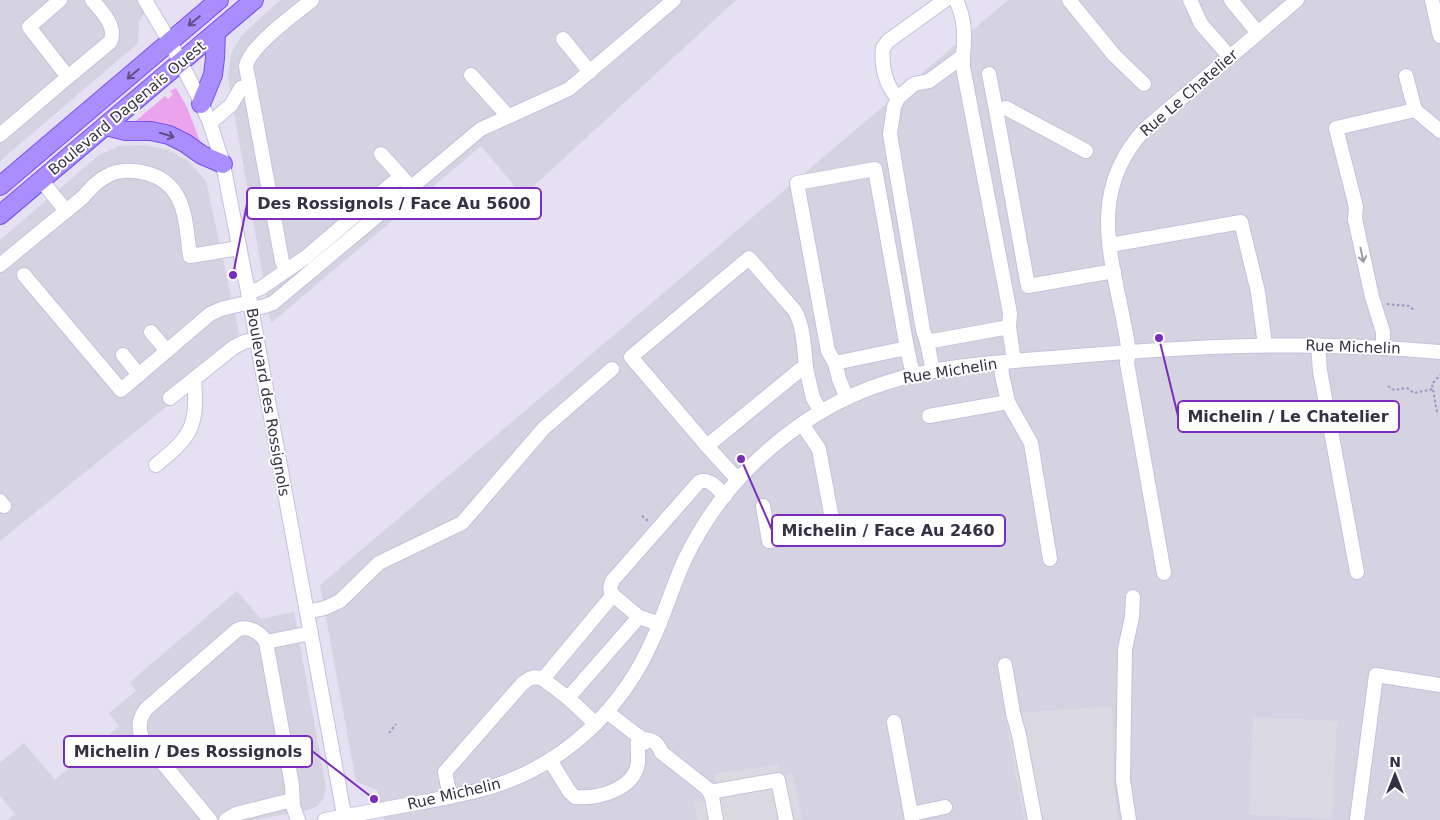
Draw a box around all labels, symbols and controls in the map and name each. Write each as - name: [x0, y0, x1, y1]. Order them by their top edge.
- one-way arrow: [188, 15, 201, 26]
- street label: Boulevard Dagenais Ouest: [45, 37, 209, 179]
- street label: Rue Le Chatelier: [1137, 45, 1242, 140]
- one-way arrow: [127, 68, 140, 79]
- one-way arrow: [158, 130, 174, 140]
- callout: Des Rossignols / Face Au 5600: [247, 188, 541, 219]
- text: Des Rossignols / Face Au 5600: [257, 194, 531, 213]
- one-way arrow: [1358, 247, 1368, 263]
- street label: Boulevard des Rossignols: [243, 306, 293, 498]
- street label: Rue Michelin: [1305, 336, 1401, 358]
- street label: Rue Michelin: [902, 355, 998, 387]
- callout: Michelin / Le Chatelier: [1178, 401, 1399, 432]
- text: Michelin / Le Chatelier: [1187, 407, 1389, 426]
- callout: Michelin / Face Au 2460: [772, 515, 1005, 546]
- text: Michelin / Face Au 2460: [781, 521, 995, 540]
- callout: Michelin / Des Rossignols: [64, 736, 312, 767]
- text: Michelin / Des Rossignols: [74, 742, 302, 761]
- north arrow: [1370, 750, 1420, 800]
- text: N: [1389, 754, 1401, 770]
- street label: Rue Michelin: [406, 775, 502, 813]

